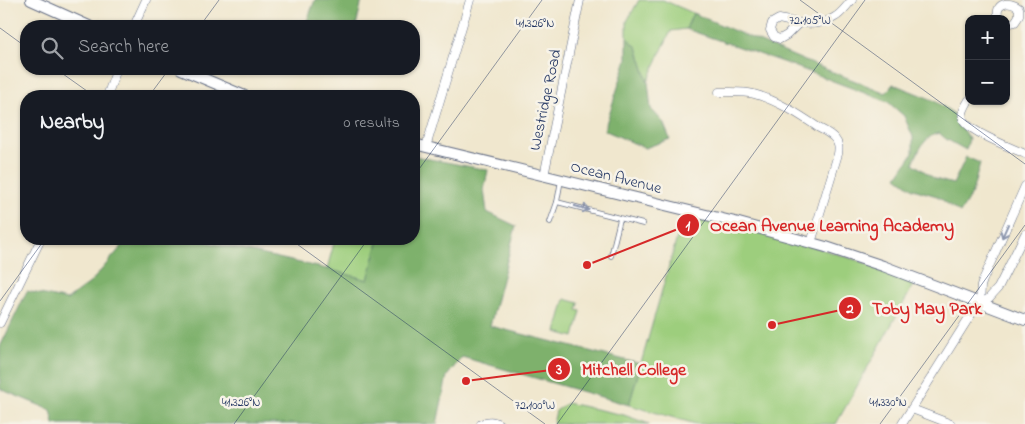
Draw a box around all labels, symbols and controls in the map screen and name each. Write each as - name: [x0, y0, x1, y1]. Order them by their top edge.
- text: 72.105°W: [789, 12, 831, 30]
- text: 41.326°N: [516, 15, 554, 33]
- map controls: [965, 15, 1010, 105]
- button: +: [965, 15, 1010, 60]
- search box: [20, 20, 420, 75]
- icon: search: [38, 34, 66, 62]
- text: Search here: [78, 34, 169, 61]
- street label: Westridge Road: [524, 47, 568, 153]
- button: −: [965, 60, 1010, 105]
- text: Nearby: [40, 108, 104, 138]
- text: 0 results: [344, 111, 400, 135]
- street label: Ocean Avenue: [568, 155, 665, 201]
- one-way arrow: [574, 204, 590, 214]
- callout: Ocean Avenue Learning Academy: [675, 208, 964, 241]
- text: Ocean Avenue Learning Academy: [710, 214, 954, 241]
- text: 1: [686, 215, 691, 237]
- one-way arrow: [1000, 223, 1010, 238]
- callout: Toby May Park: [837, 291, 992, 324]
- text: Toby May Park: [872, 297, 983, 324]
- text: 2: [845, 298, 854, 320]
- callout: Mitchell College: [547, 352, 696, 385]
- text: Mitchell College: [582, 358, 687, 385]
- text: 3: [555, 359, 562, 381]
- text: 41.326°N: [222, 394, 260, 412]
- text: 41.330°N: [869, 394, 907, 412]
- text: 72.100°W: [515, 397, 555, 415]

